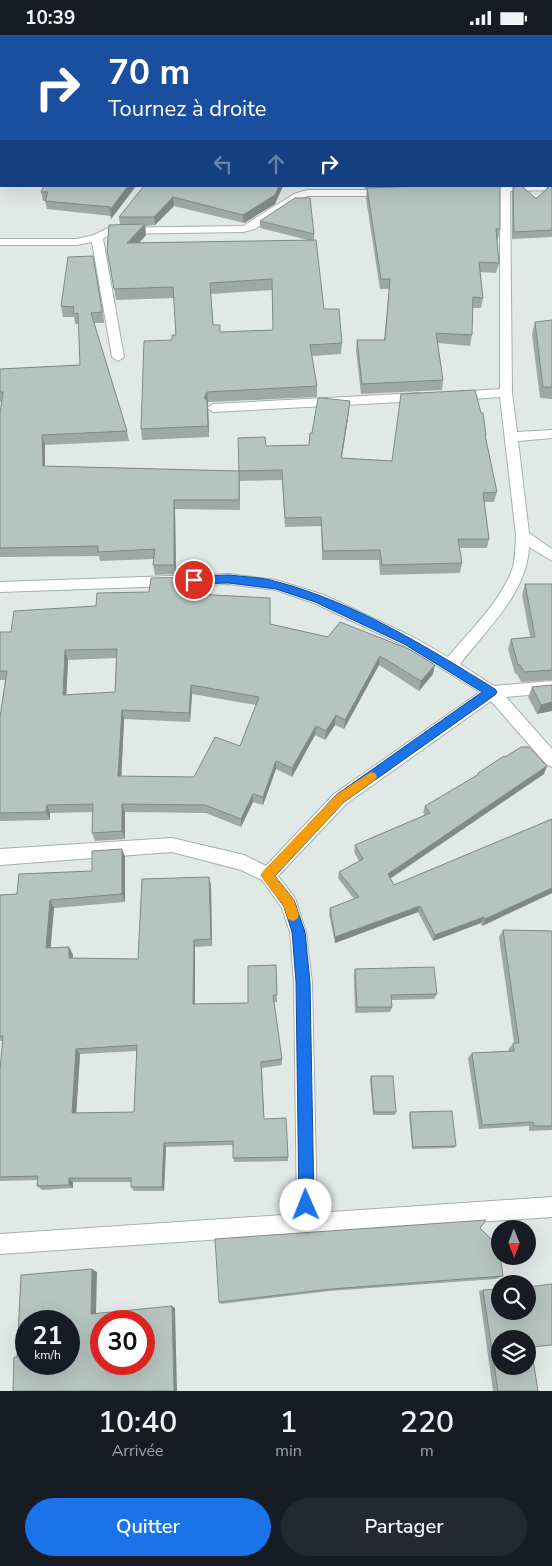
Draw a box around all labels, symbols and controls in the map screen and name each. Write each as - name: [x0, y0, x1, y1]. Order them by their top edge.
- text: 10:39: [25, 5, 75, 31]
- text: 70 m: [108, 49, 190, 96]
- icon: right: [25, 55, 90, 120]
- text: Tournez à droite: [108, 94, 267, 124]
- icon: left: [209, 150, 237, 178]
- icon: ahead: [262, 150, 290, 178]
- icon: right: [315, 150, 343, 178]
- pin: [173, 559, 215, 601]
- icon: arrive: [180, 566, 208, 594]
- position arrow: [279, 1178, 331, 1230]
- north arrow: [491, 1220, 536, 1265]
- map controls: [491, 1220, 536, 1375]
- button: search: [491, 1275, 536, 1320]
- speed limit sign: 30: [90, 1310, 155, 1375]
- text: 21: [32, 1319, 63, 1353]
- button: layers: [491, 1330, 536, 1375]
- text: km/h: [34, 1347, 61, 1363]
- text: 10:40: [98, 1402, 177, 1443]
- text: 1: [280, 1402, 298, 1443]
- text: 220: [400, 1402, 454, 1443]
- text: Arrivée: [112, 1440, 164, 1462]
- text: min: [275, 1440, 302, 1462]
- text: m: [420, 1440, 434, 1462]
- button: Quitter: [25, 1498, 271, 1556]
- button: Partager: [281, 1498, 527, 1556]

